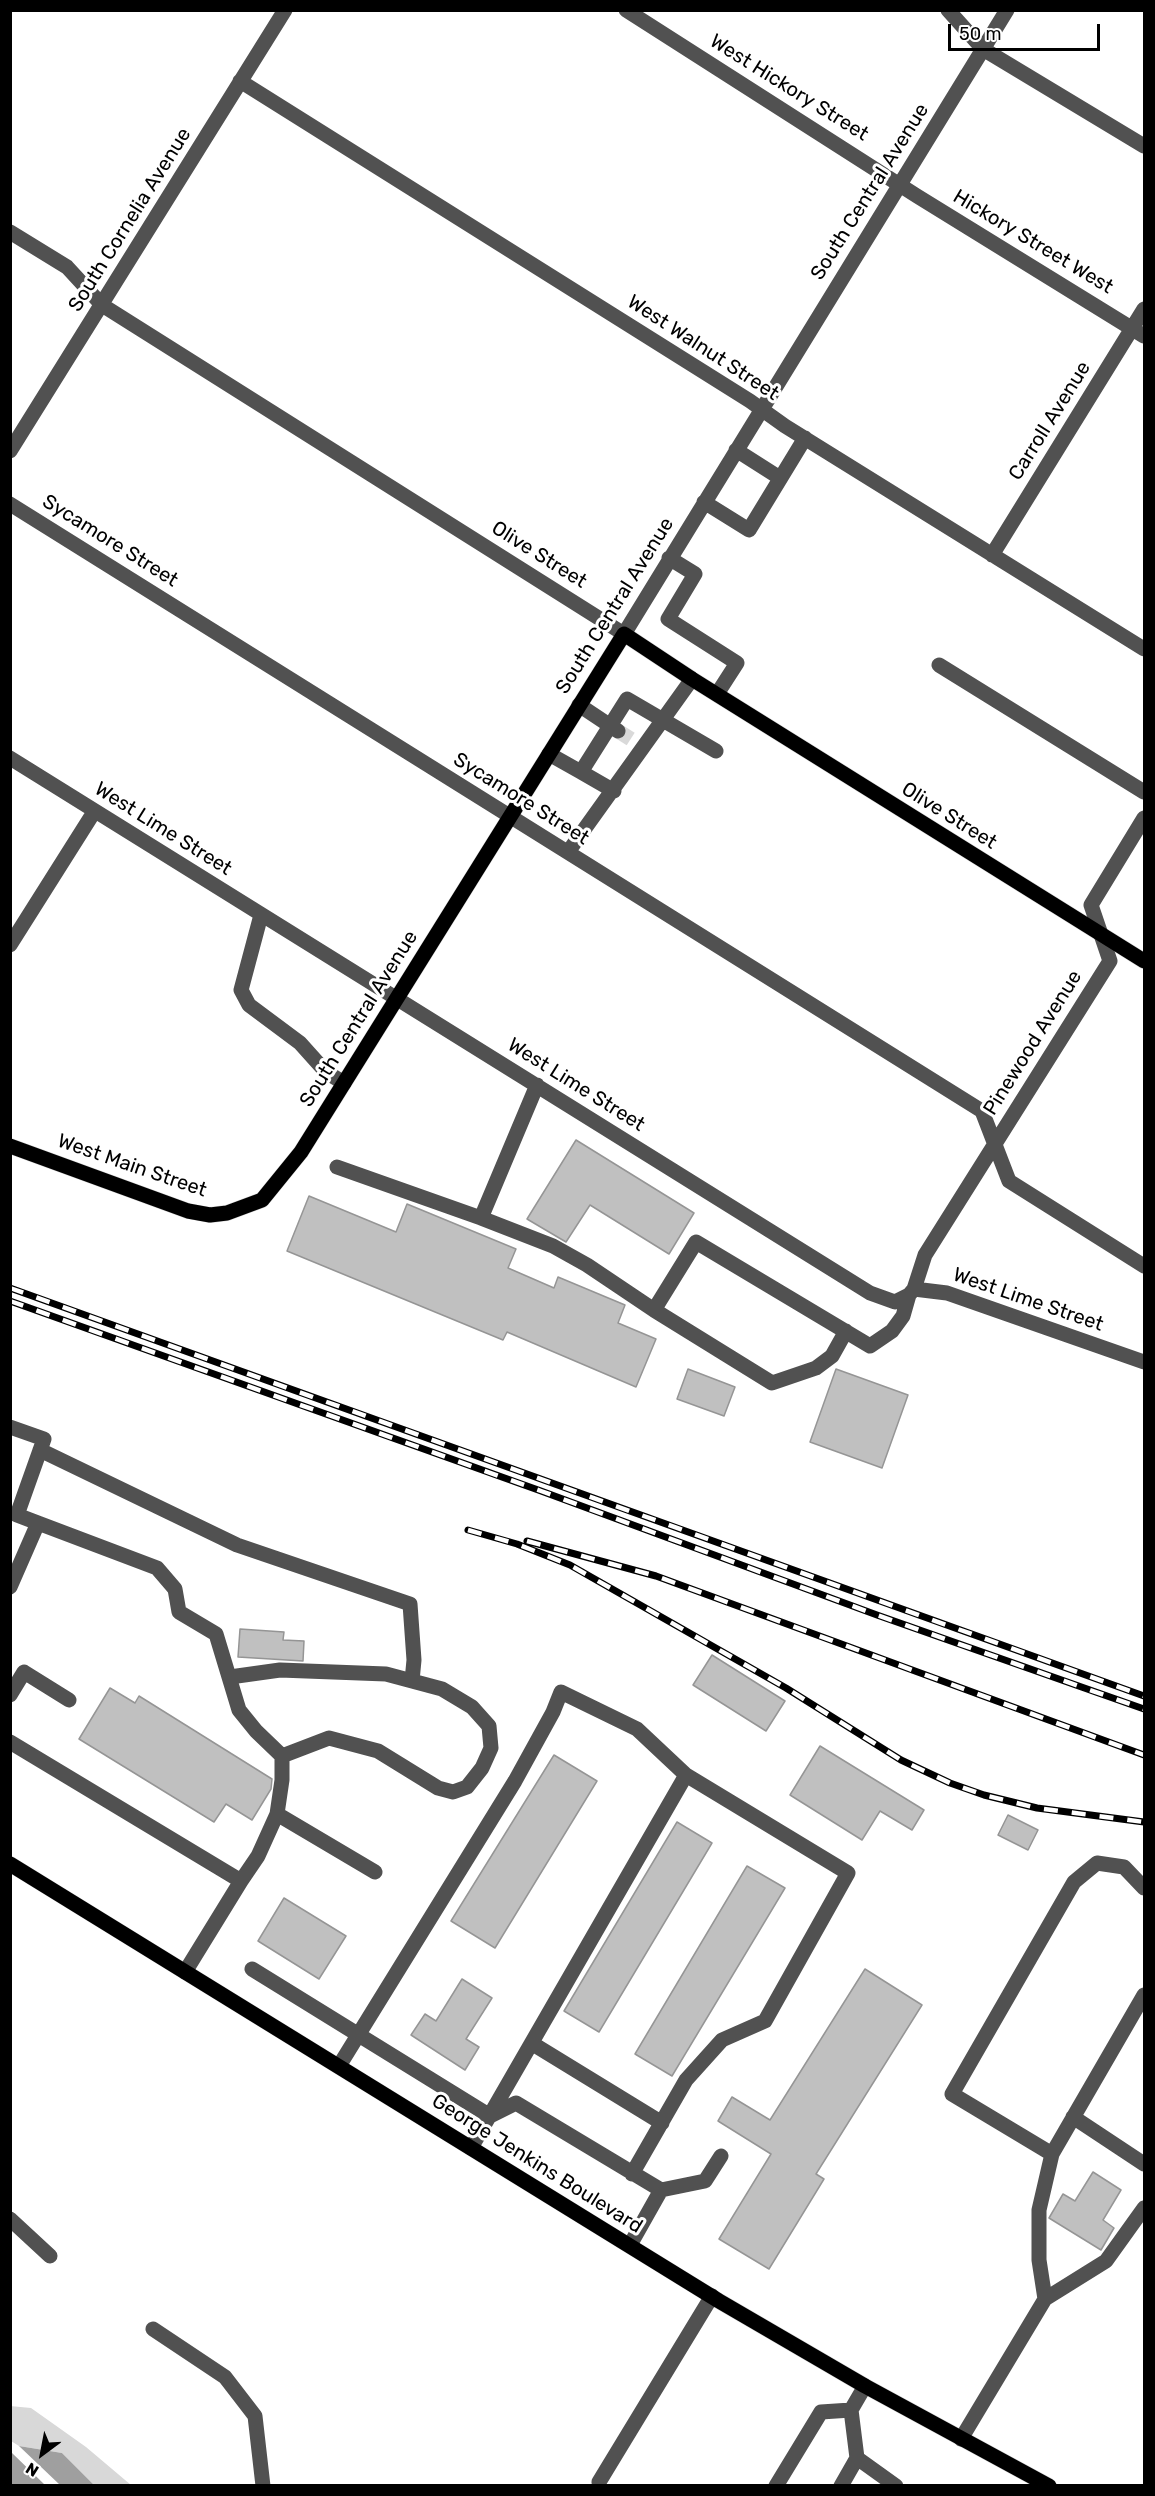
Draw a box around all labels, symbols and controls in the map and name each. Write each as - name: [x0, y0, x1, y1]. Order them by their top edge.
- scale bar: [951, 12, 1102, 50]
- text: 50 m: [959, 23, 1002, 45]
- street label: West Hickory Street: [705, 29, 873, 147]
- street label: South Central Avenue: [806, 99, 934, 285]
- street label: South Cornelia Avenue: [64, 124, 196, 316]
- street label: Hickory Street West: [949, 185, 1117, 299]
- street label: West Walnut Street: [623, 290, 783, 406]
- street label: Carroll Avenue: [1004, 357, 1096, 485]
- street label: Sycamore Street: [38, 490, 182, 592]
- street label: South Central Avenue: [551, 513, 679, 699]
- street label: Olive Street: [487, 516, 591, 594]
- street label: Sycamore Street: [449, 748, 593, 850]
- street label: West Lime Street: [90, 777, 236, 881]
- street label: Olive Street: [897, 777, 1001, 855]
- street label: South Central Avenue: [295, 926, 423, 1112]
- street label: Pinewood Avenue: [979, 966, 1087, 1120]
- street label: West Lime Street: [503, 1033, 649, 1137]
- street label: West Main Street: [54, 1129, 210, 1203]
- street label: West Lime Street: [950, 1263, 1106, 1337]
- street label: George Jenkins Boulevard: [427, 2089, 647, 2239]
- north arrow: [12, 2424, 72, 2484]
- text: N: [22, 2459, 42, 2481]

